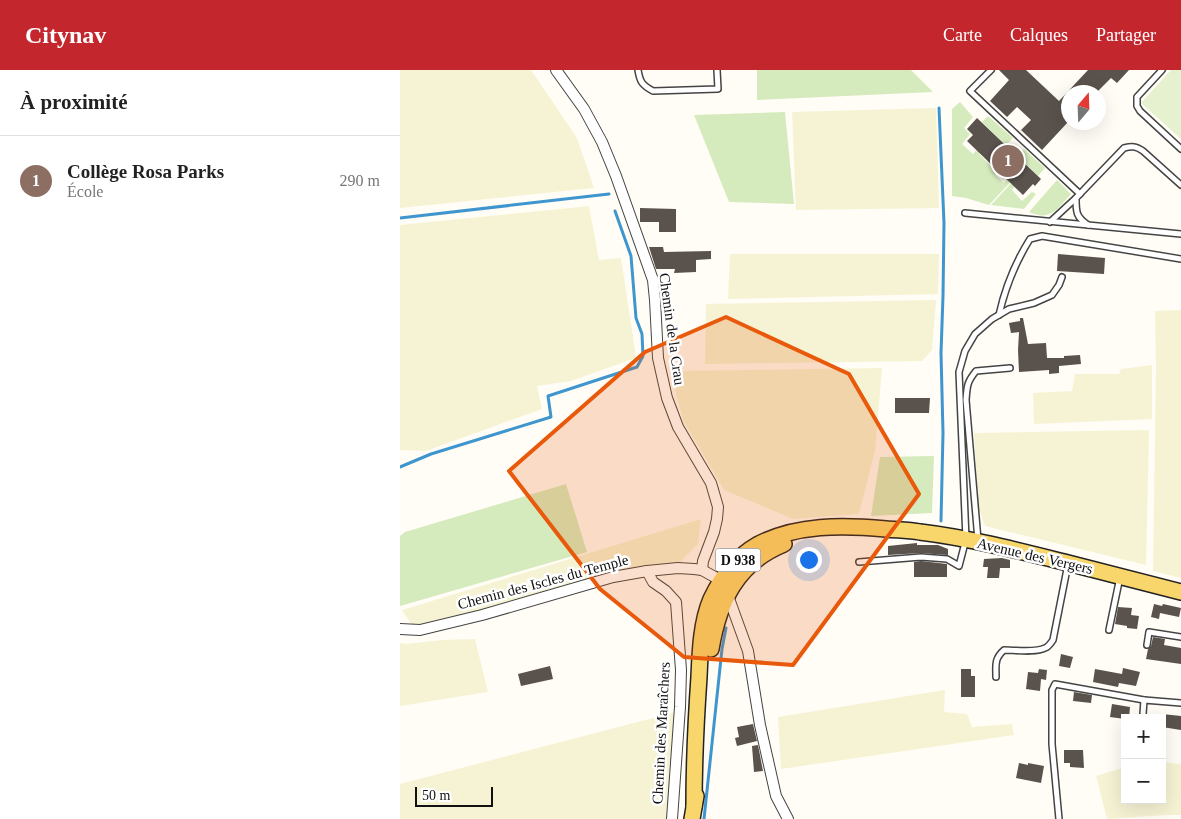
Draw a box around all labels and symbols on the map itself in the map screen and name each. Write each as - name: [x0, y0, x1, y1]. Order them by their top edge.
- north arrow: [1061, 85, 1106, 130]
- pin: 1: [992, 142, 1024, 180]
- street label: Chemin de la Crau: [656, 272, 688, 387]
- street label: Avenue des Vergers: [976, 535, 1095, 577]
- your location: [796, 547, 822, 573]
- road number: D 938: [716, 548, 760, 572]
- street label: Chemin des Iscles du Temple: [456, 551, 630, 613]
- street label: Chemin des Maraîchers: [649, 661, 673, 805]
- scale bar: [415, 784, 492, 807]

